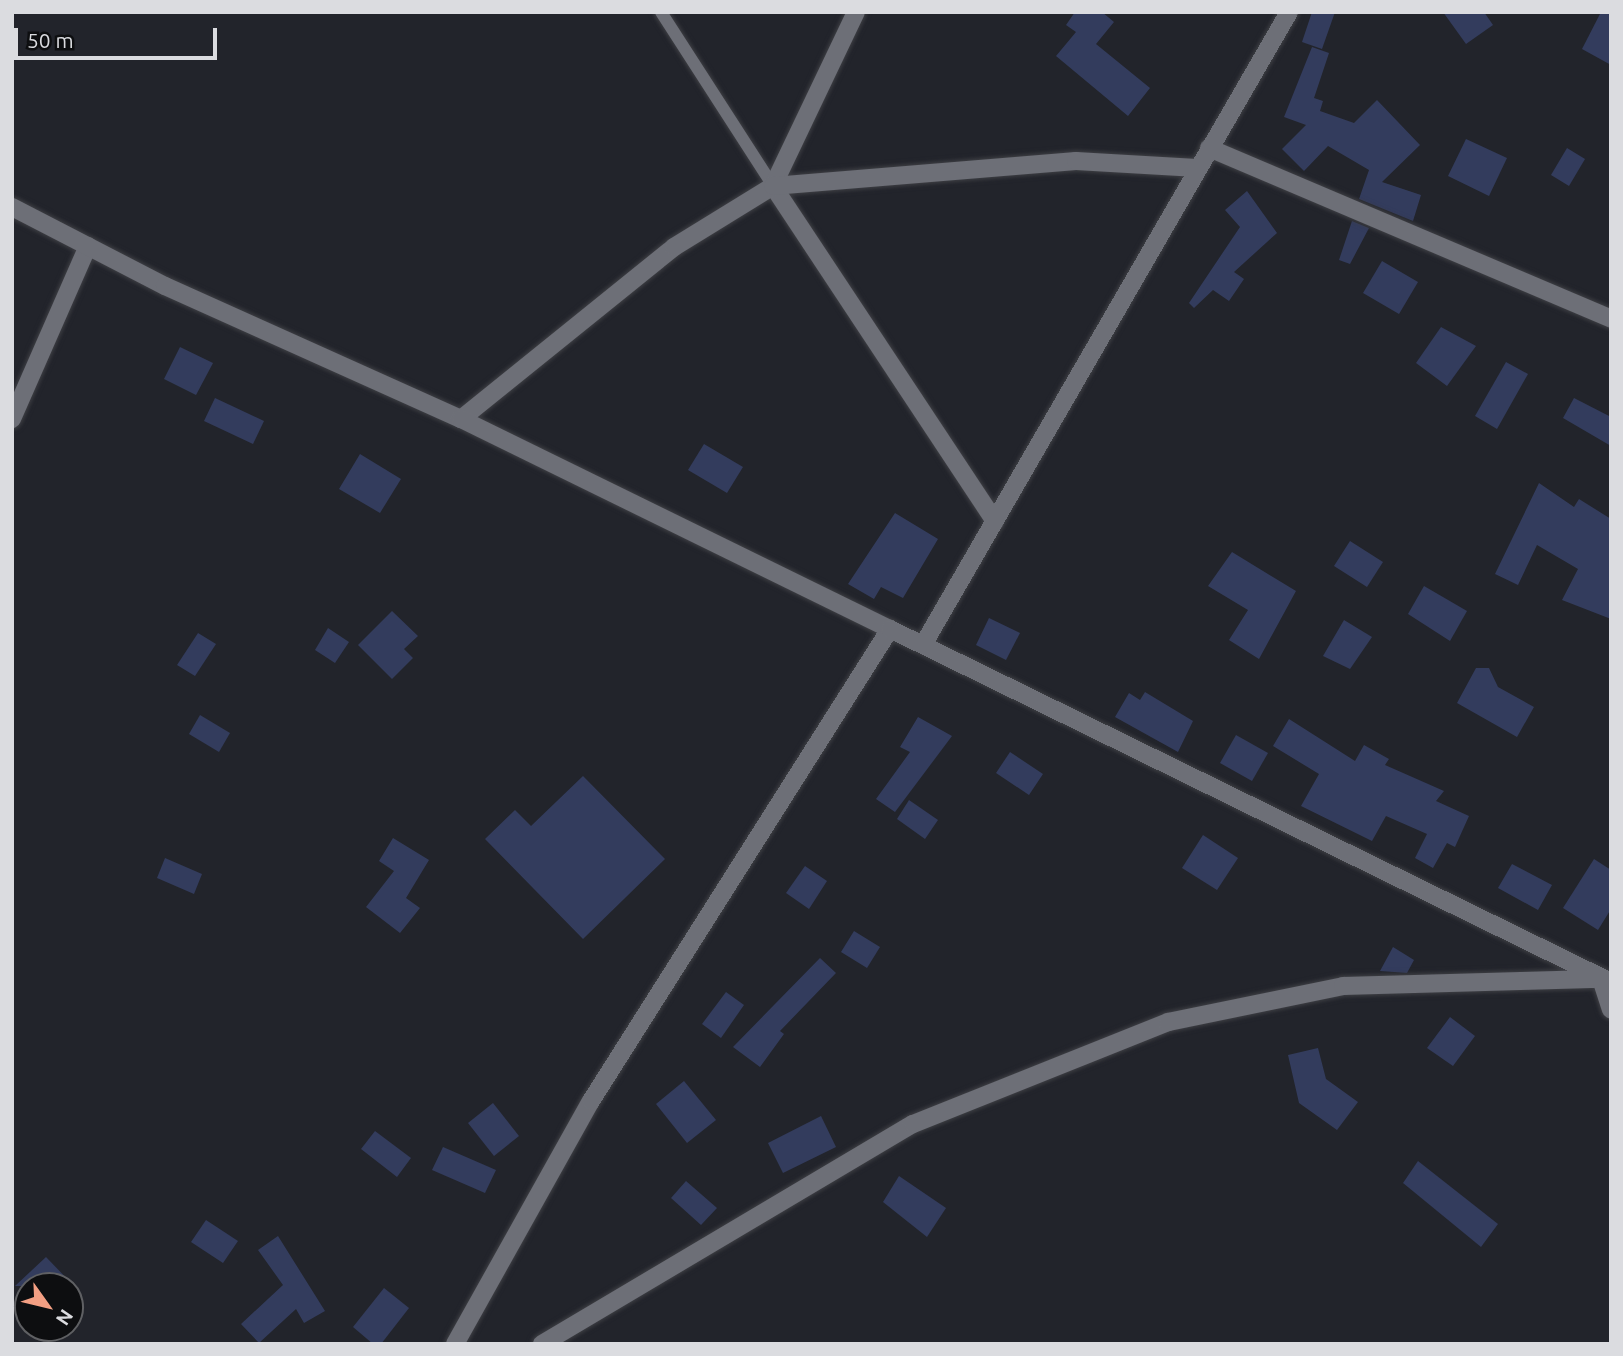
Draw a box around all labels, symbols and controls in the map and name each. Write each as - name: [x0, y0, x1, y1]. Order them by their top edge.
- scale bar: [18, 14, 220, 58]
- text: 50 m: [27, 28, 74, 52]
- north arrow: [14, 1272, 84, 1342]
- text: N: [52, 1306, 78, 1330]

